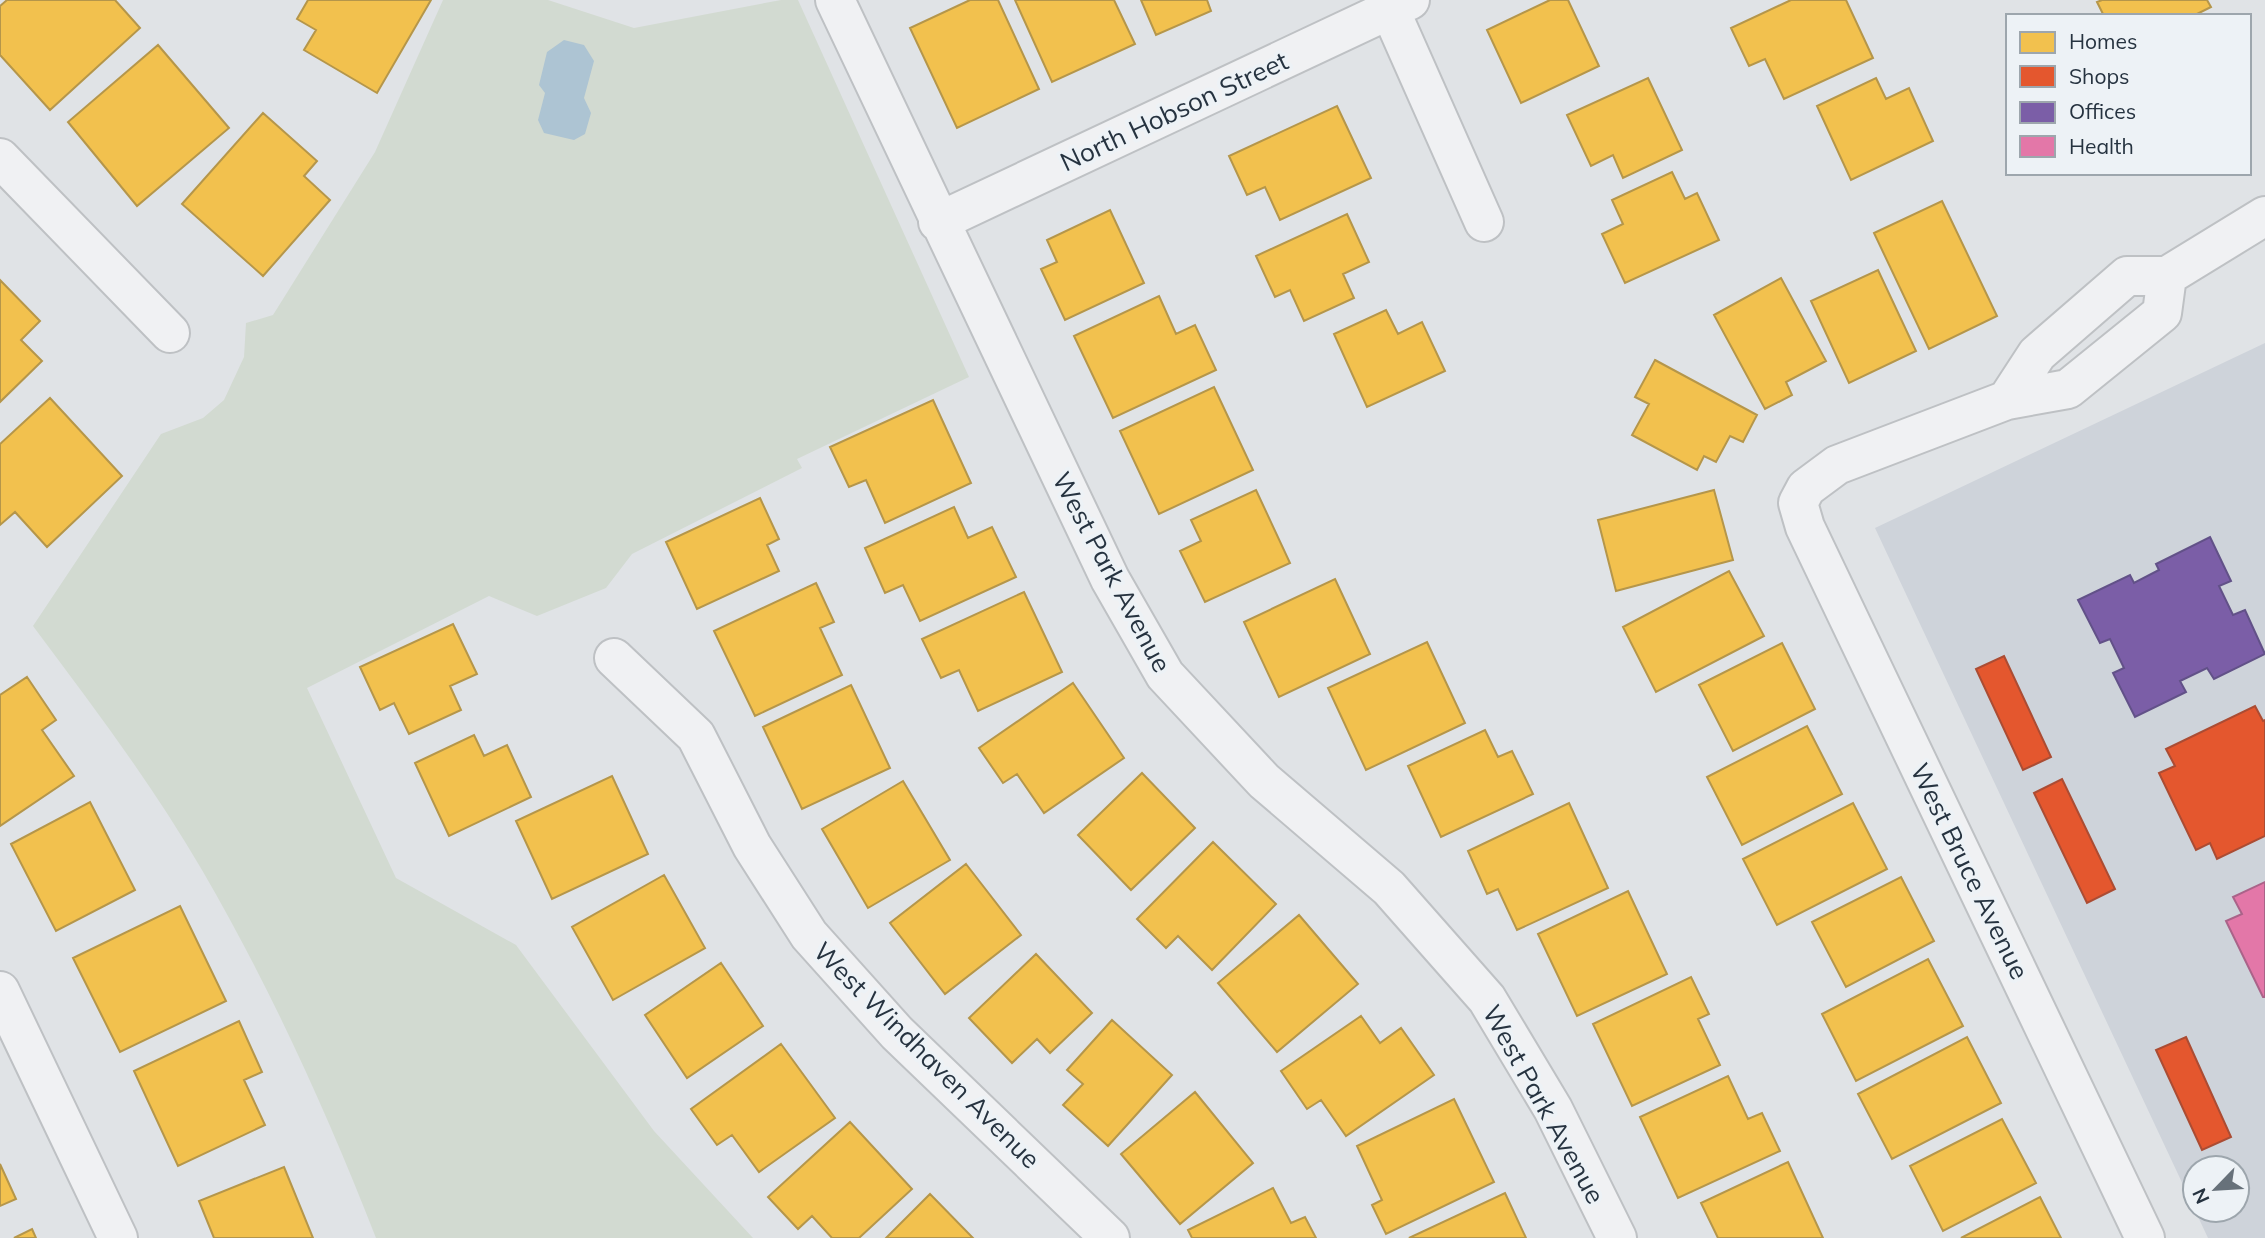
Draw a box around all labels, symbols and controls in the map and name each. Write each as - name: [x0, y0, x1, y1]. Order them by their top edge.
- legend: [2006, 14, 2251, 175]
- text: Homes: [2069, 28, 2137, 54]
- street label: North Hobson Street: [1055, 44, 1293, 178]
- text: Shops: [2069, 63, 2129, 89]
- text: Offices: [2069, 98, 2136, 124]
- text: Health: [2069, 133, 2134, 159]
- street label: West Park Avenue: [1045, 466, 1179, 678]
- street label: West Bruce Avenue: [1903, 758, 2037, 984]
- street label: West Windhaven Avenue: [807, 935, 1047, 1175]
- street label: West Park Avenue: [1476, 999, 1612, 1209]
- north arrow: [2181, 1154, 2251, 1224]
- text: N: [2187, 1185, 2215, 1208]

